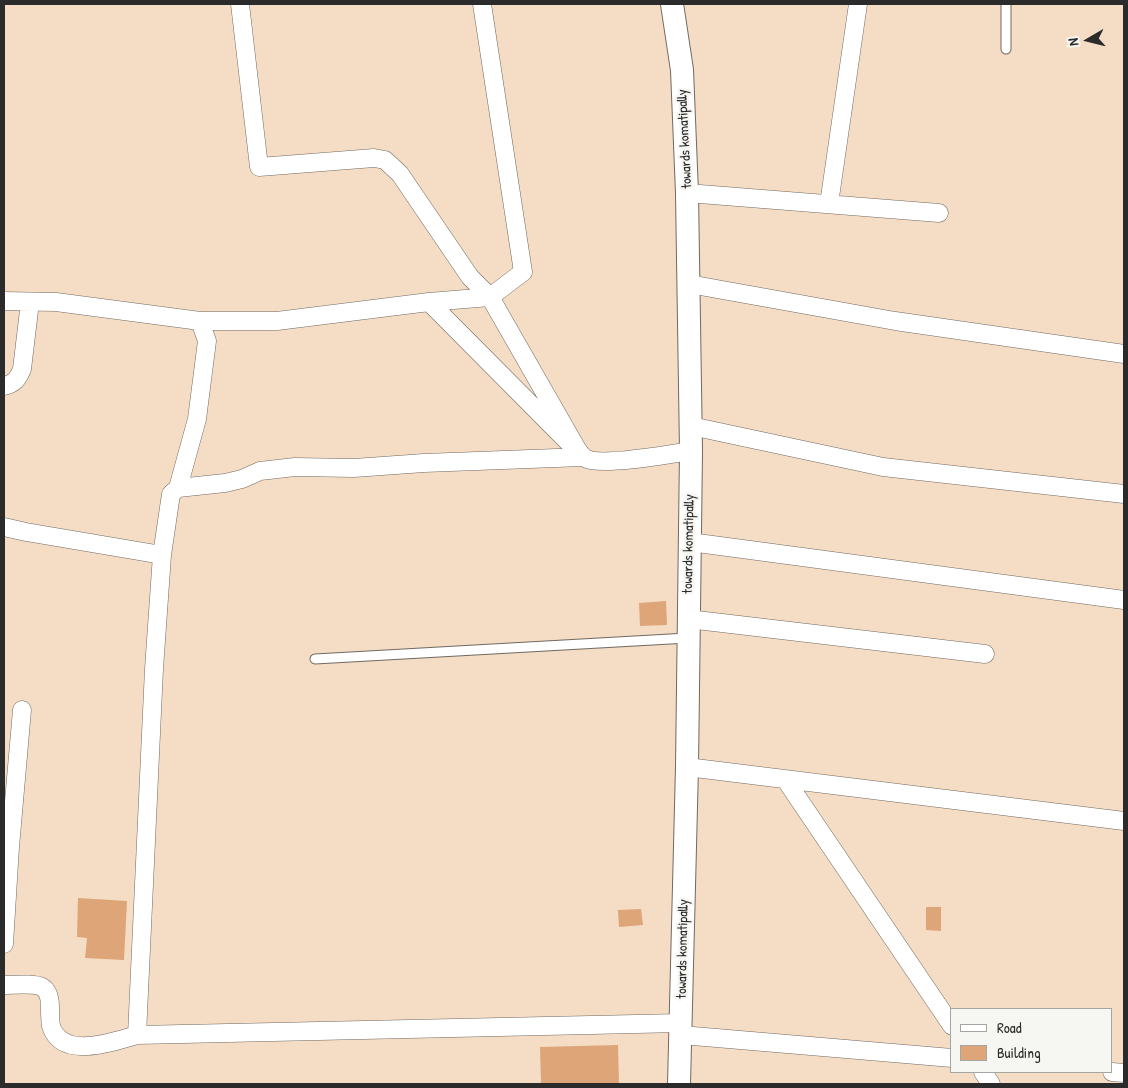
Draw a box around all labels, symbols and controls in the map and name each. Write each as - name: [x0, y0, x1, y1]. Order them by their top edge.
- north arrow: [1063, 15, 1113, 65]
- text: N: [1063, 37, 1083, 47]
- street label: towards komatipally: [674, 89, 696, 189]
- street label: towards komatipally: [680, 494, 698, 594]
- street label: towards komatipally: [674, 899, 692, 999]
- legend: [950, 1008, 1113, 1073]
- text: Road: [997, 1017, 1022, 1038]
- text: Building: [997, 1042, 1041, 1063]

